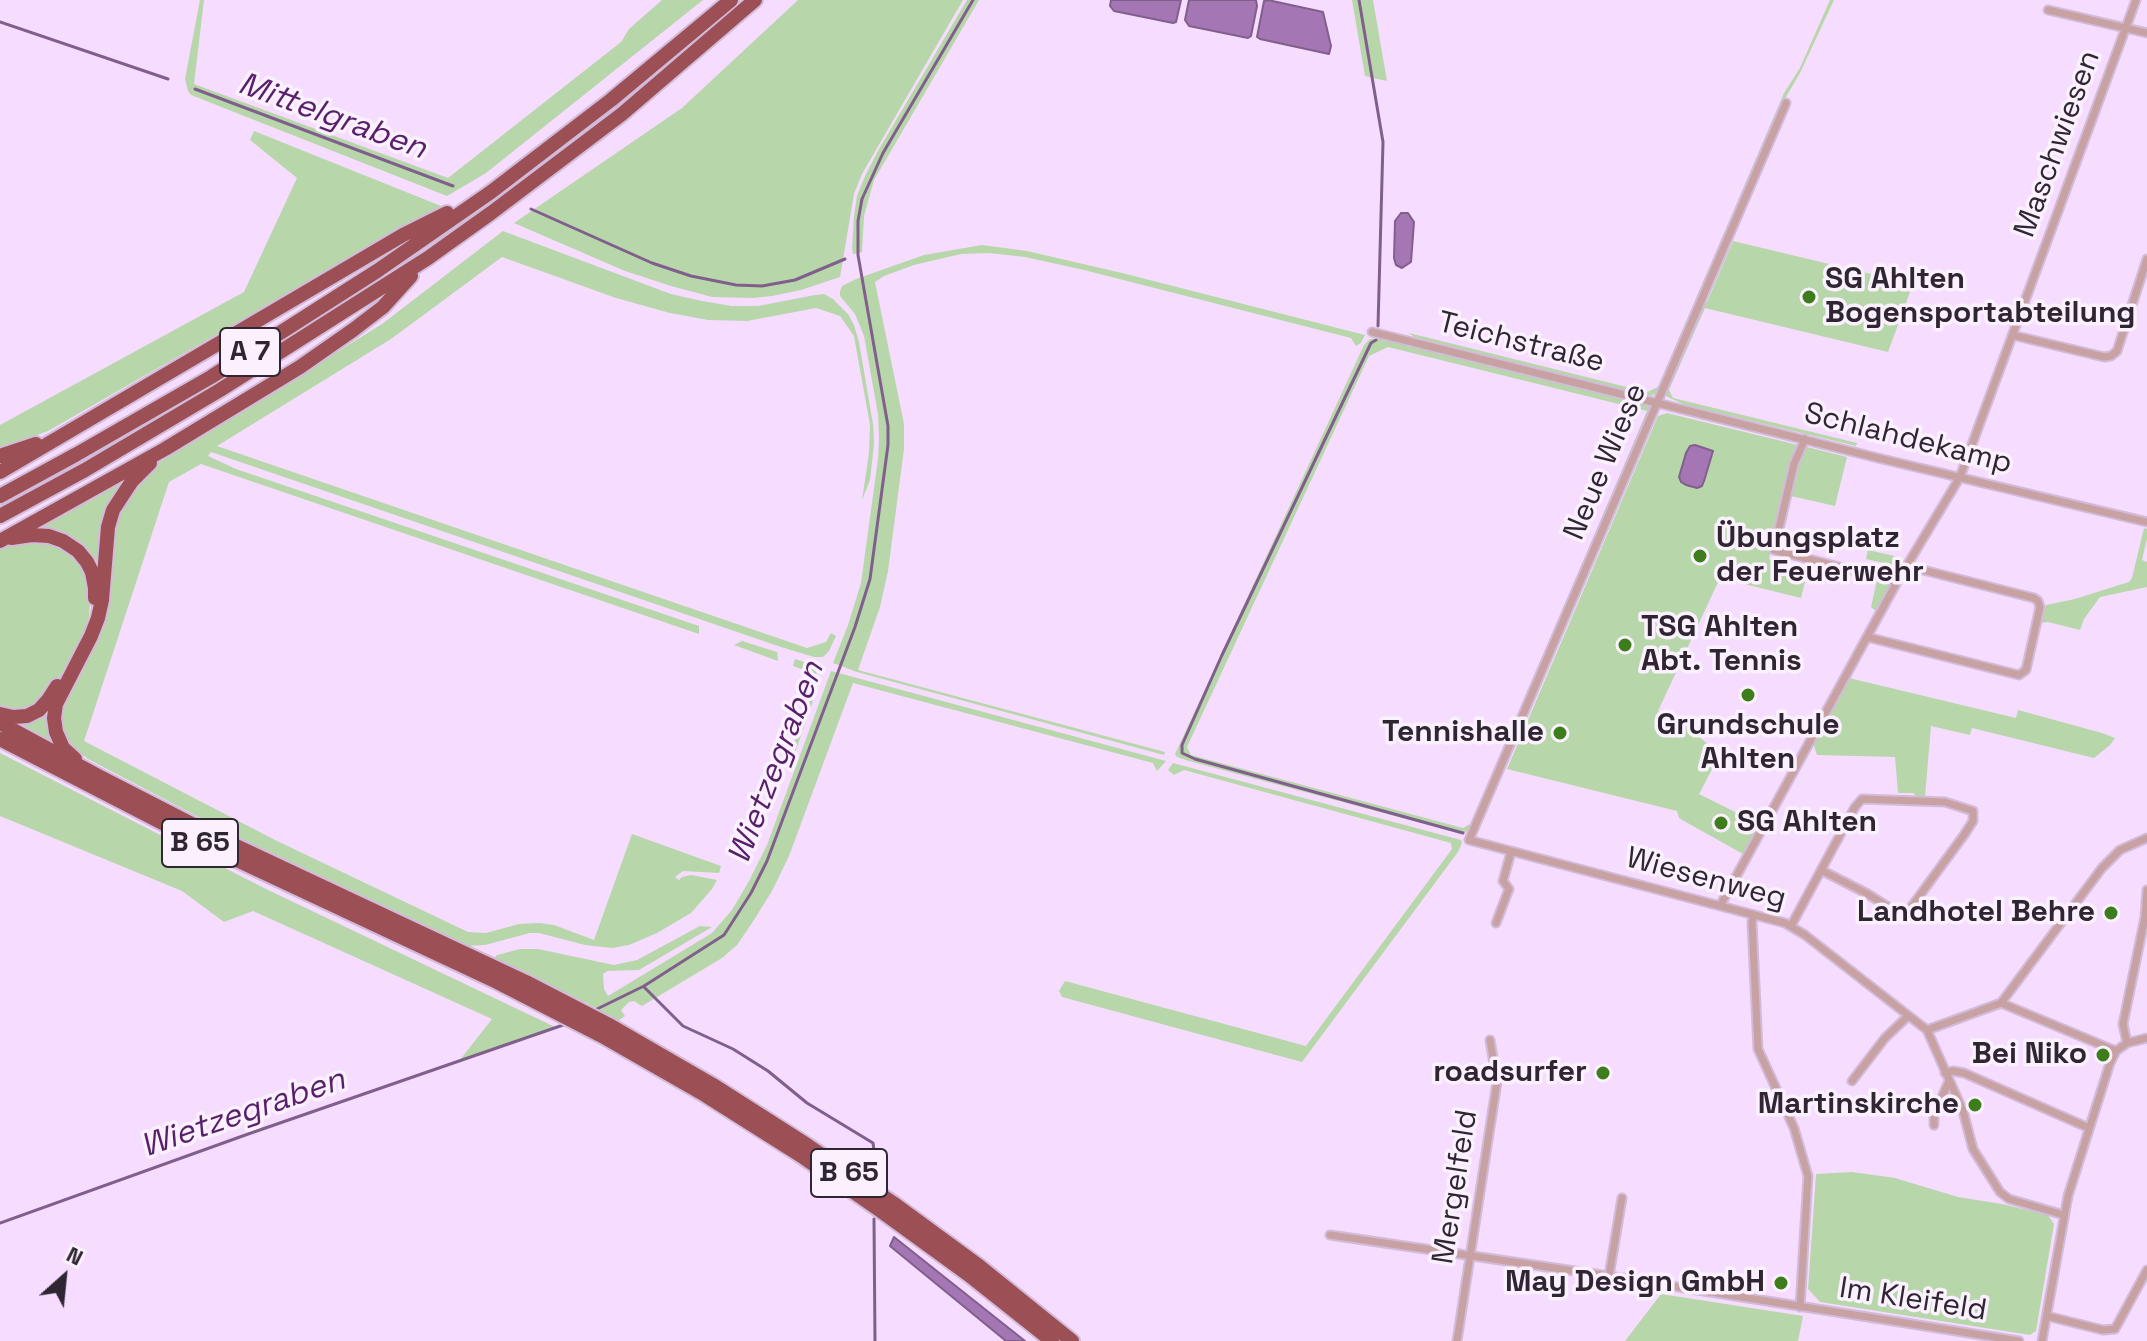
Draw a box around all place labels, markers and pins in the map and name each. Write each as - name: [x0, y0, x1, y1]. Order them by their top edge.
- place label: SG Ahlten Bogensportabteilung: [1825, 262, 2135, 332]
- marker: SG Ahlten Bogensportabteilung: [1800, 288, 1818, 306]
- place label: Übungsplatz der Feuerwehr: [1716, 521, 1924, 592]
- marker: Übungsplatz der Feuerwehr: [1691, 547, 1709, 565]
- place label: TSG Ahlten Abt. Tennis: [1641, 610, 1802, 680]
- marker: TSG Ahlten Abt. Tennis: [1616, 636, 1634, 654]
- marker: Grundschule Ahlten: [1739, 686, 1757, 704]
- place label: Grundschule Ahlten: [1656, 708, 1840, 778]
- place label: Tennishalle: [1382, 715, 1544, 751]
- marker: Tennishalle: [1551, 724, 1569, 742]
- place label: SG Ahlten: [1737, 805, 1877, 841]
- marker: SG Ahlten: [1712, 814, 1730, 832]
- place label: Landhotel Behre: [1857, 895, 2095, 931]
- marker: Landhotel Behre: [2102, 904, 2120, 922]
- place label: Bei Niko: [1972, 1037, 2087, 1073]
- marker: Bei Niko: [2094, 1046, 2112, 1064]
- place label: roadsurfer: [1433, 1055, 1587, 1091]
- marker: roadsurfer: [1594, 1064, 1612, 1082]
- place label: Martinskirche: [1758, 1087, 1959, 1123]
- marker: Martinskirche: [1966, 1096, 1984, 1114]
- place label: May Design GmbH: [1505, 1265, 1765, 1301]
- marker: May Design GmbH: [1772, 1274, 1790, 1292]

